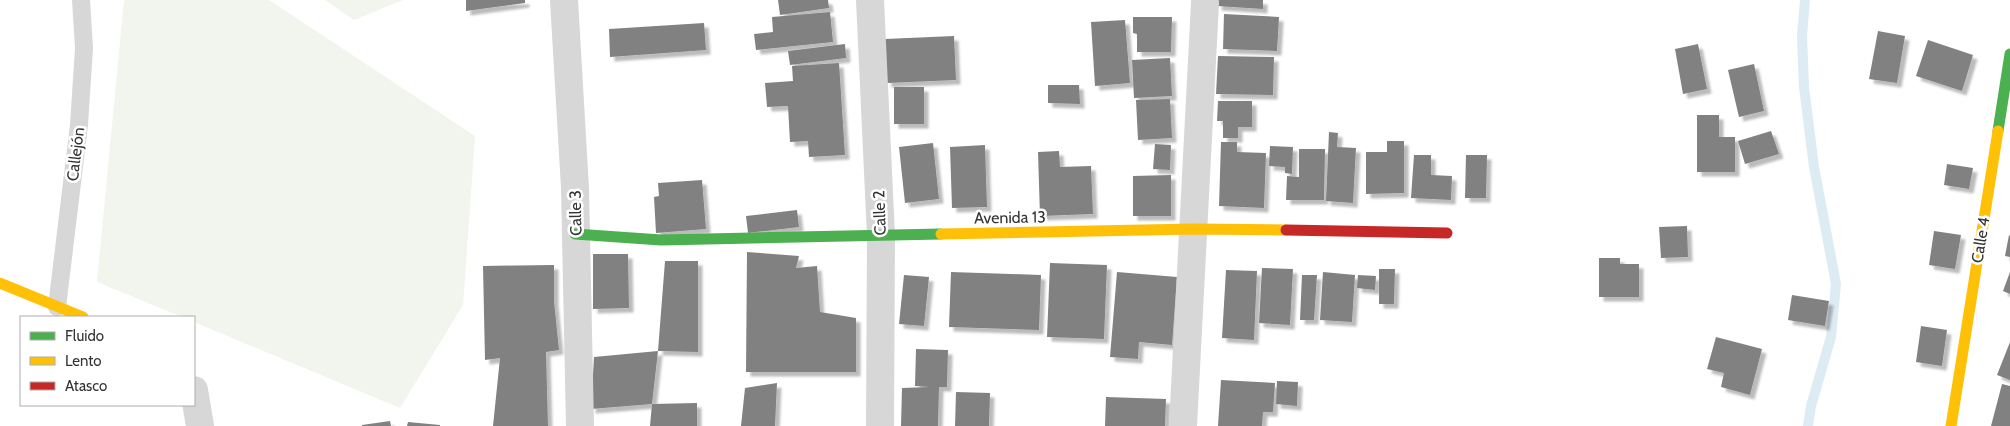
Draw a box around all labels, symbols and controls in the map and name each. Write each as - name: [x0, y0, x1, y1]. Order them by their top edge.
- street label: Callejón: [63, 126, 88, 182]
- street label: Calle 3: [566, 190, 585, 236]
- street label: Calle 2: [869, 190, 890, 236]
- street label: Avenida 13: [974, 207, 1046, 228]
- street label: Calle 4: [1968, 216, 1993, 264]
- legend: [20, 316, 195, 406]
- text: Fluido: [65, 327, 104, 345]
- text: Lento: [65, 352, 102, 370]
- text: Atasco: [65, 377, 107, 395]

